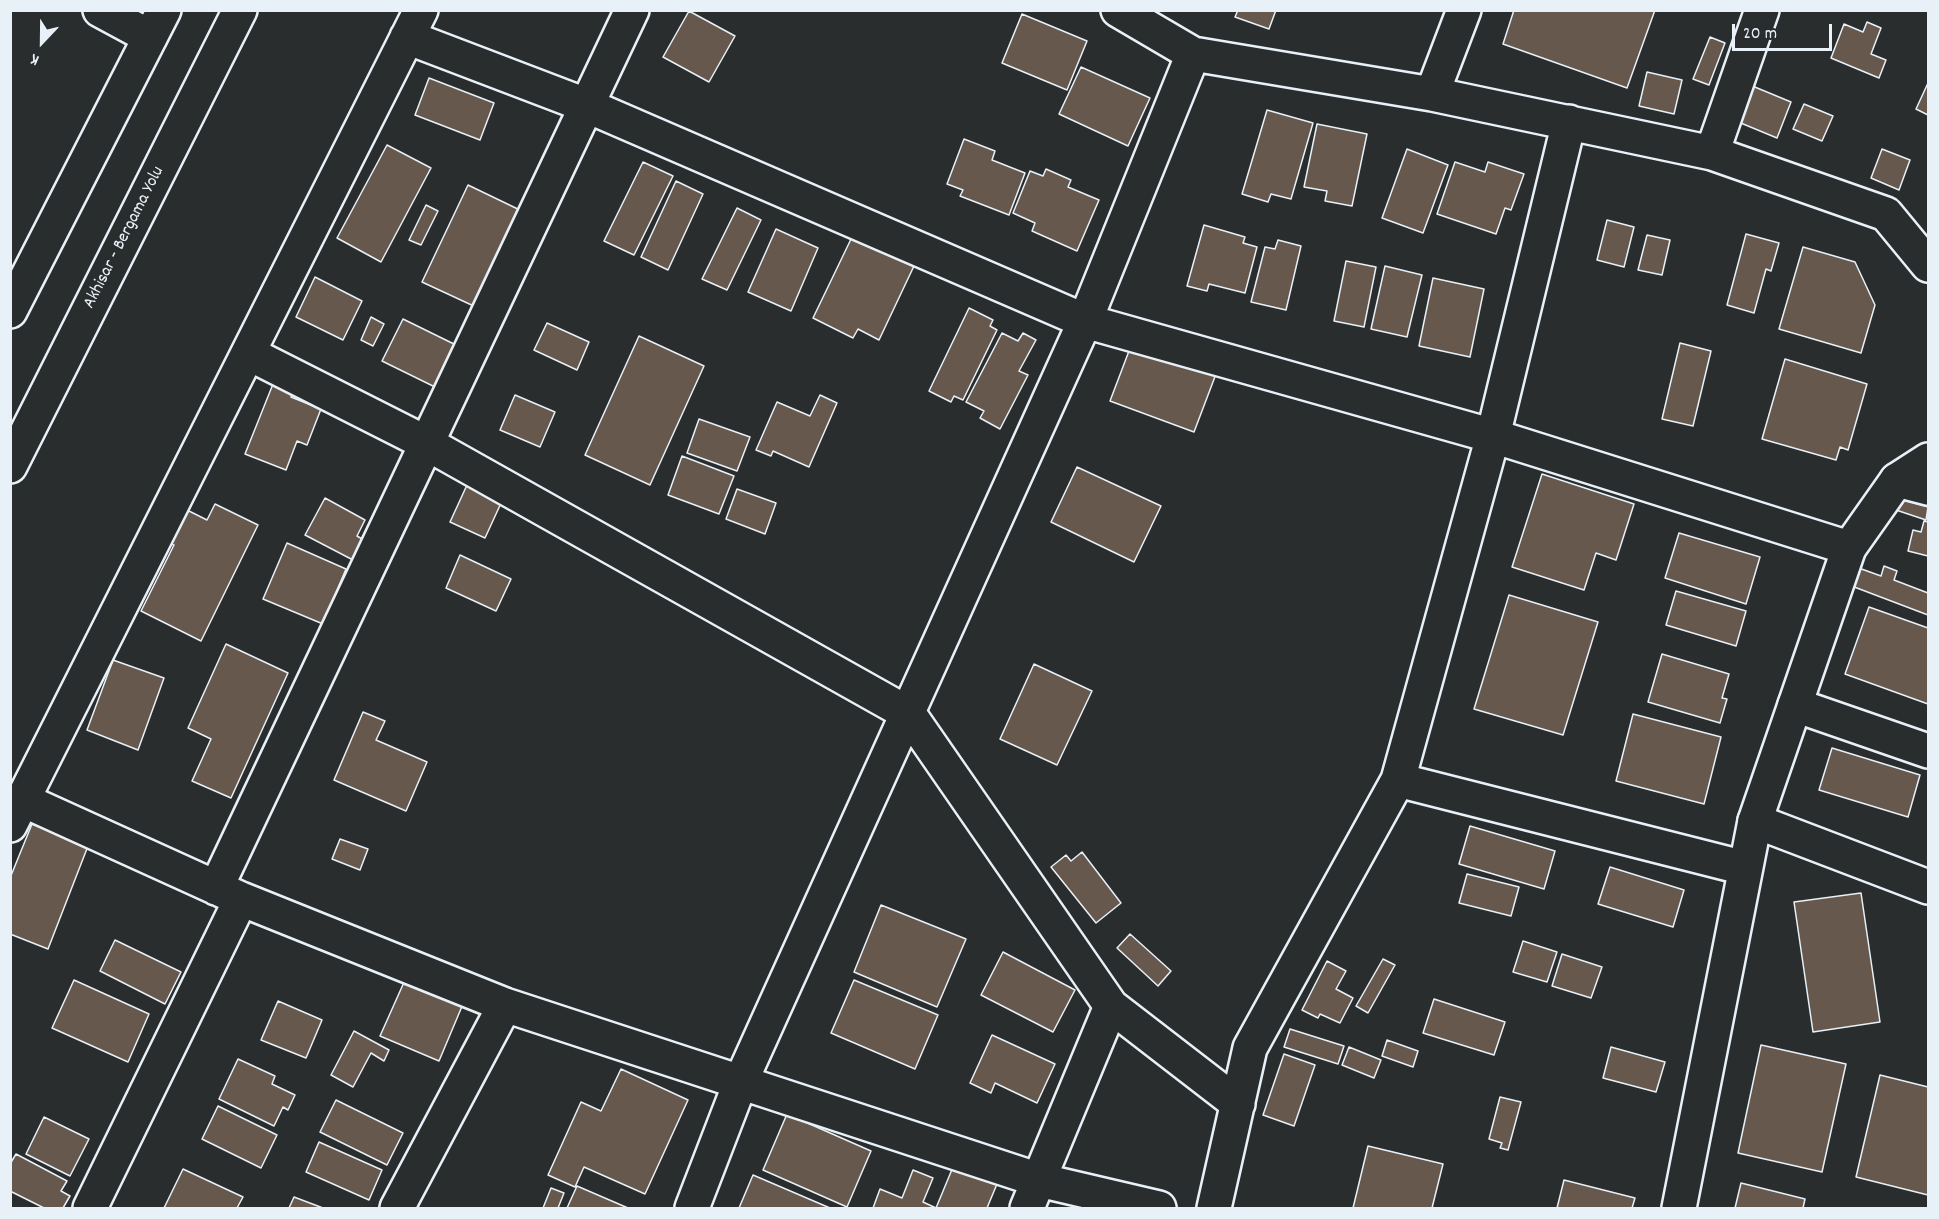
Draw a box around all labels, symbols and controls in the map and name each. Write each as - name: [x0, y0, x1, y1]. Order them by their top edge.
- north arrow: [12, 12, 72, 72]
- scale bar: [1735, 12, 1836, 50]
- text: 20 m: [1743, 22, 1777, 47]
- text: K: [27, 47, 43, 71]
- street label: Akhisar - Bergama Yolu: [80, 163, 170, 313]

